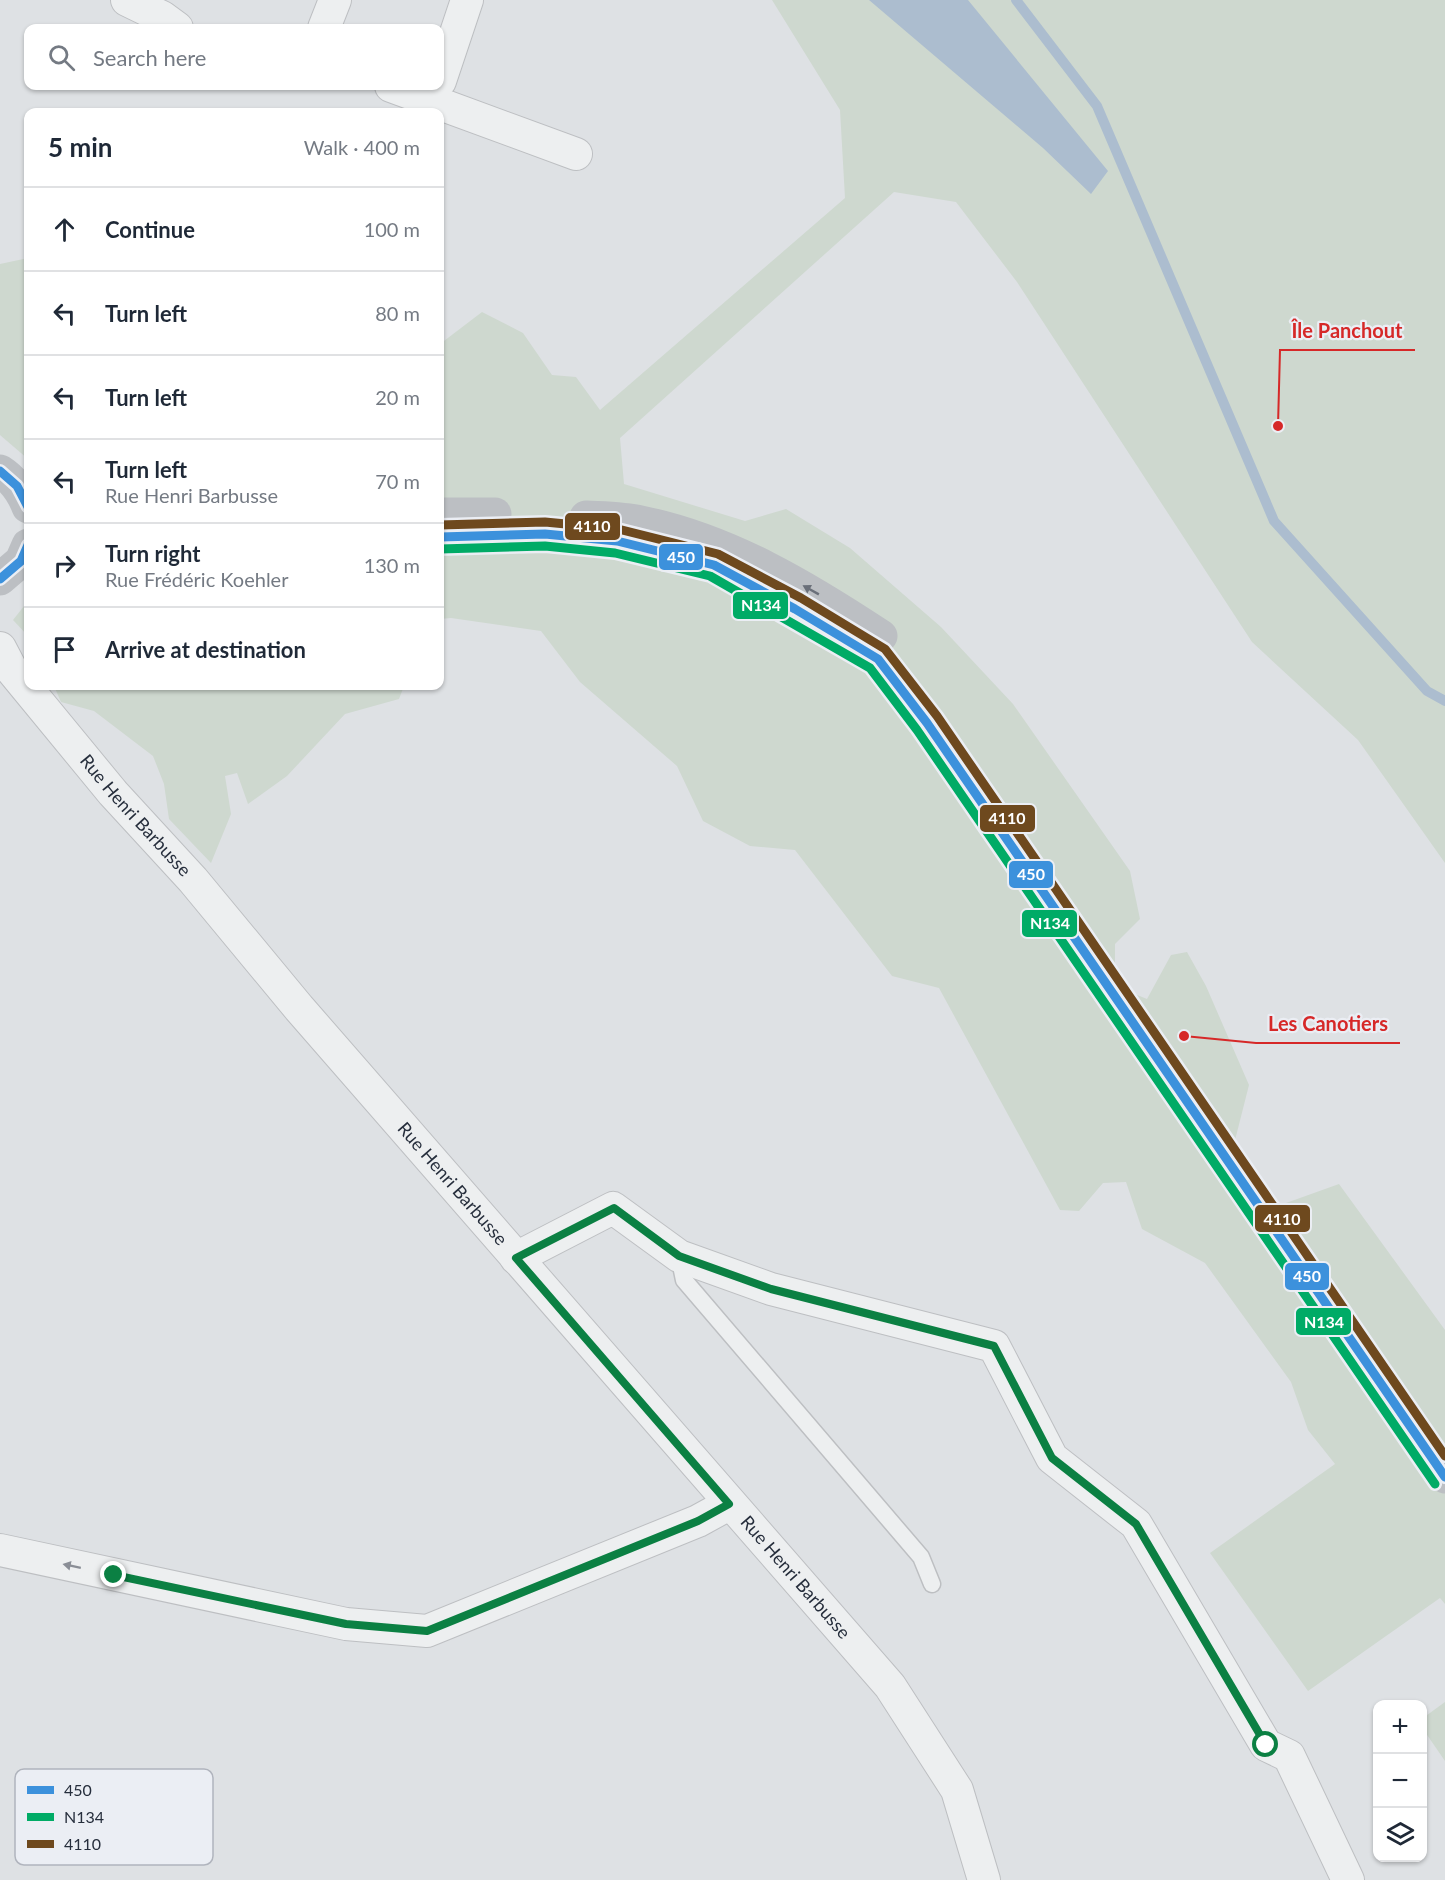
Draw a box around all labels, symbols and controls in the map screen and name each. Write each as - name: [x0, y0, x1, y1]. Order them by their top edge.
- search box: [24, 24, 444, 90]
- icon: search: [45, 41, 78, 74]
- text: Search here: [93, 44, 206, 71]
- text: 5 min: [48, 131, 112, 163]
- text: Walk · 400 m: [304, 135, 420, 159]
- icon: ahead: [48, 213, 81, 246]
- text: Continue: [105, 216, 195, 243]
- text: 100 m: [364, 217, 420, 241]
- icon: left: [48, 297, 81, 330]
- text: Turn left: [105, 300, 187, 327]
- text: 80 m: [375, 301, 420, 325]
- callout: Île Panchout: [1280, 312, 1415, 350]
- text: Île Panchout: [1291, 318, 1403, 342]
- icon: left: [48, 381, 81, 414]
- text: Turn left: [105, 384, 187, 411]
- text: 20 m: [375, 385, 420, 409]
- text: Turn left: [105, 456, 187, 483]
- icon: left: [48, 465, 81, 498]
- text: 70 m: [375, 469, 420, 493]
- text: Rue Henri Barbusse: [105, 483, 278, 507]
- line badge: 4110: [564, 512, 621, 541]
- text: 4110: [573, 516, 611, 535]
- text: Turn right: [105, 540, 200, 567]
- line badge: 450: [658, 543, 704, 571]
- text: 450: [667, 547, 695, 566]
- icon: right: [48, 549, 81, 582]
- text: 130 m: [364, 553, 420, 577]
- text: Rue Frédéric Koehler: [105, 567, 288, 591]
- one-way arrow: [803, 585, 819, 596]
- line badge: N134: [732, 591, 789, 620]
- text: N134: [741, 595, 781, 614]
- icon: arrive: [48, 633, 81, 666]
- text: Arrive at destination: [105, 636, 306, 663]
- street label: Rue Henri Barbusse: [76, 750, 196, 881]
- line badge: 4110: [979, 804, 1036, 833]
- text: 4110: [988, 808, 1026, 827]
- line badge: 450: [1008, 860, 1054, 889]
- text: 450: [1017, 864, 1045, 883]
- line badge: N134: [1021, 909, 1078, 938]
- text: N134: [1030, 913, 1070, 932]
- callout: Les Canotiers: [1256, 1005, 1400, 1043]
- text: Les Canotiers: [1268, 1011, 1388, 1035]
- street label: Rue Henri Barbusse: [394, 1117, 513, 1249]
- line badge: 4110: [1254, 1204, 1311, 1233]
- text: 4110: [1263, 1209, 1301, 1228]
- line badge: 450: [1284, 1262, 1330, 1291]
- text: 450: [1293, 1266, 1321, 1285]
- line badge: N134: [1295, 1307, 1352, 1336]
- text: N134: [1304, 1312, 1344, 1331]
- street label: Rue Henri Barbusse: [737, 1511, 856, 1643]
- one-way arrow: [63, 1560, 82, 1570]
- route end: [100, 1561, 126, 1587]
- map controls: [1373, 1700, 1427, 1862]
- button: +: [1373, 1700, 1427, 1754]
- route start: [1252, 1731, 1278, 1757]
- button: −: [1373, 1754, 1427, 1808]
- legend: [15, 1769, 213, 1865]
- text: 450: [64, 1780, 92, 1799]
- text: N134: [64, 1807, 104, 1826]
- button: layers: [1373, 1808, 1427, 1862]
- text: 4110: [64, 1834, 101, 1853]

